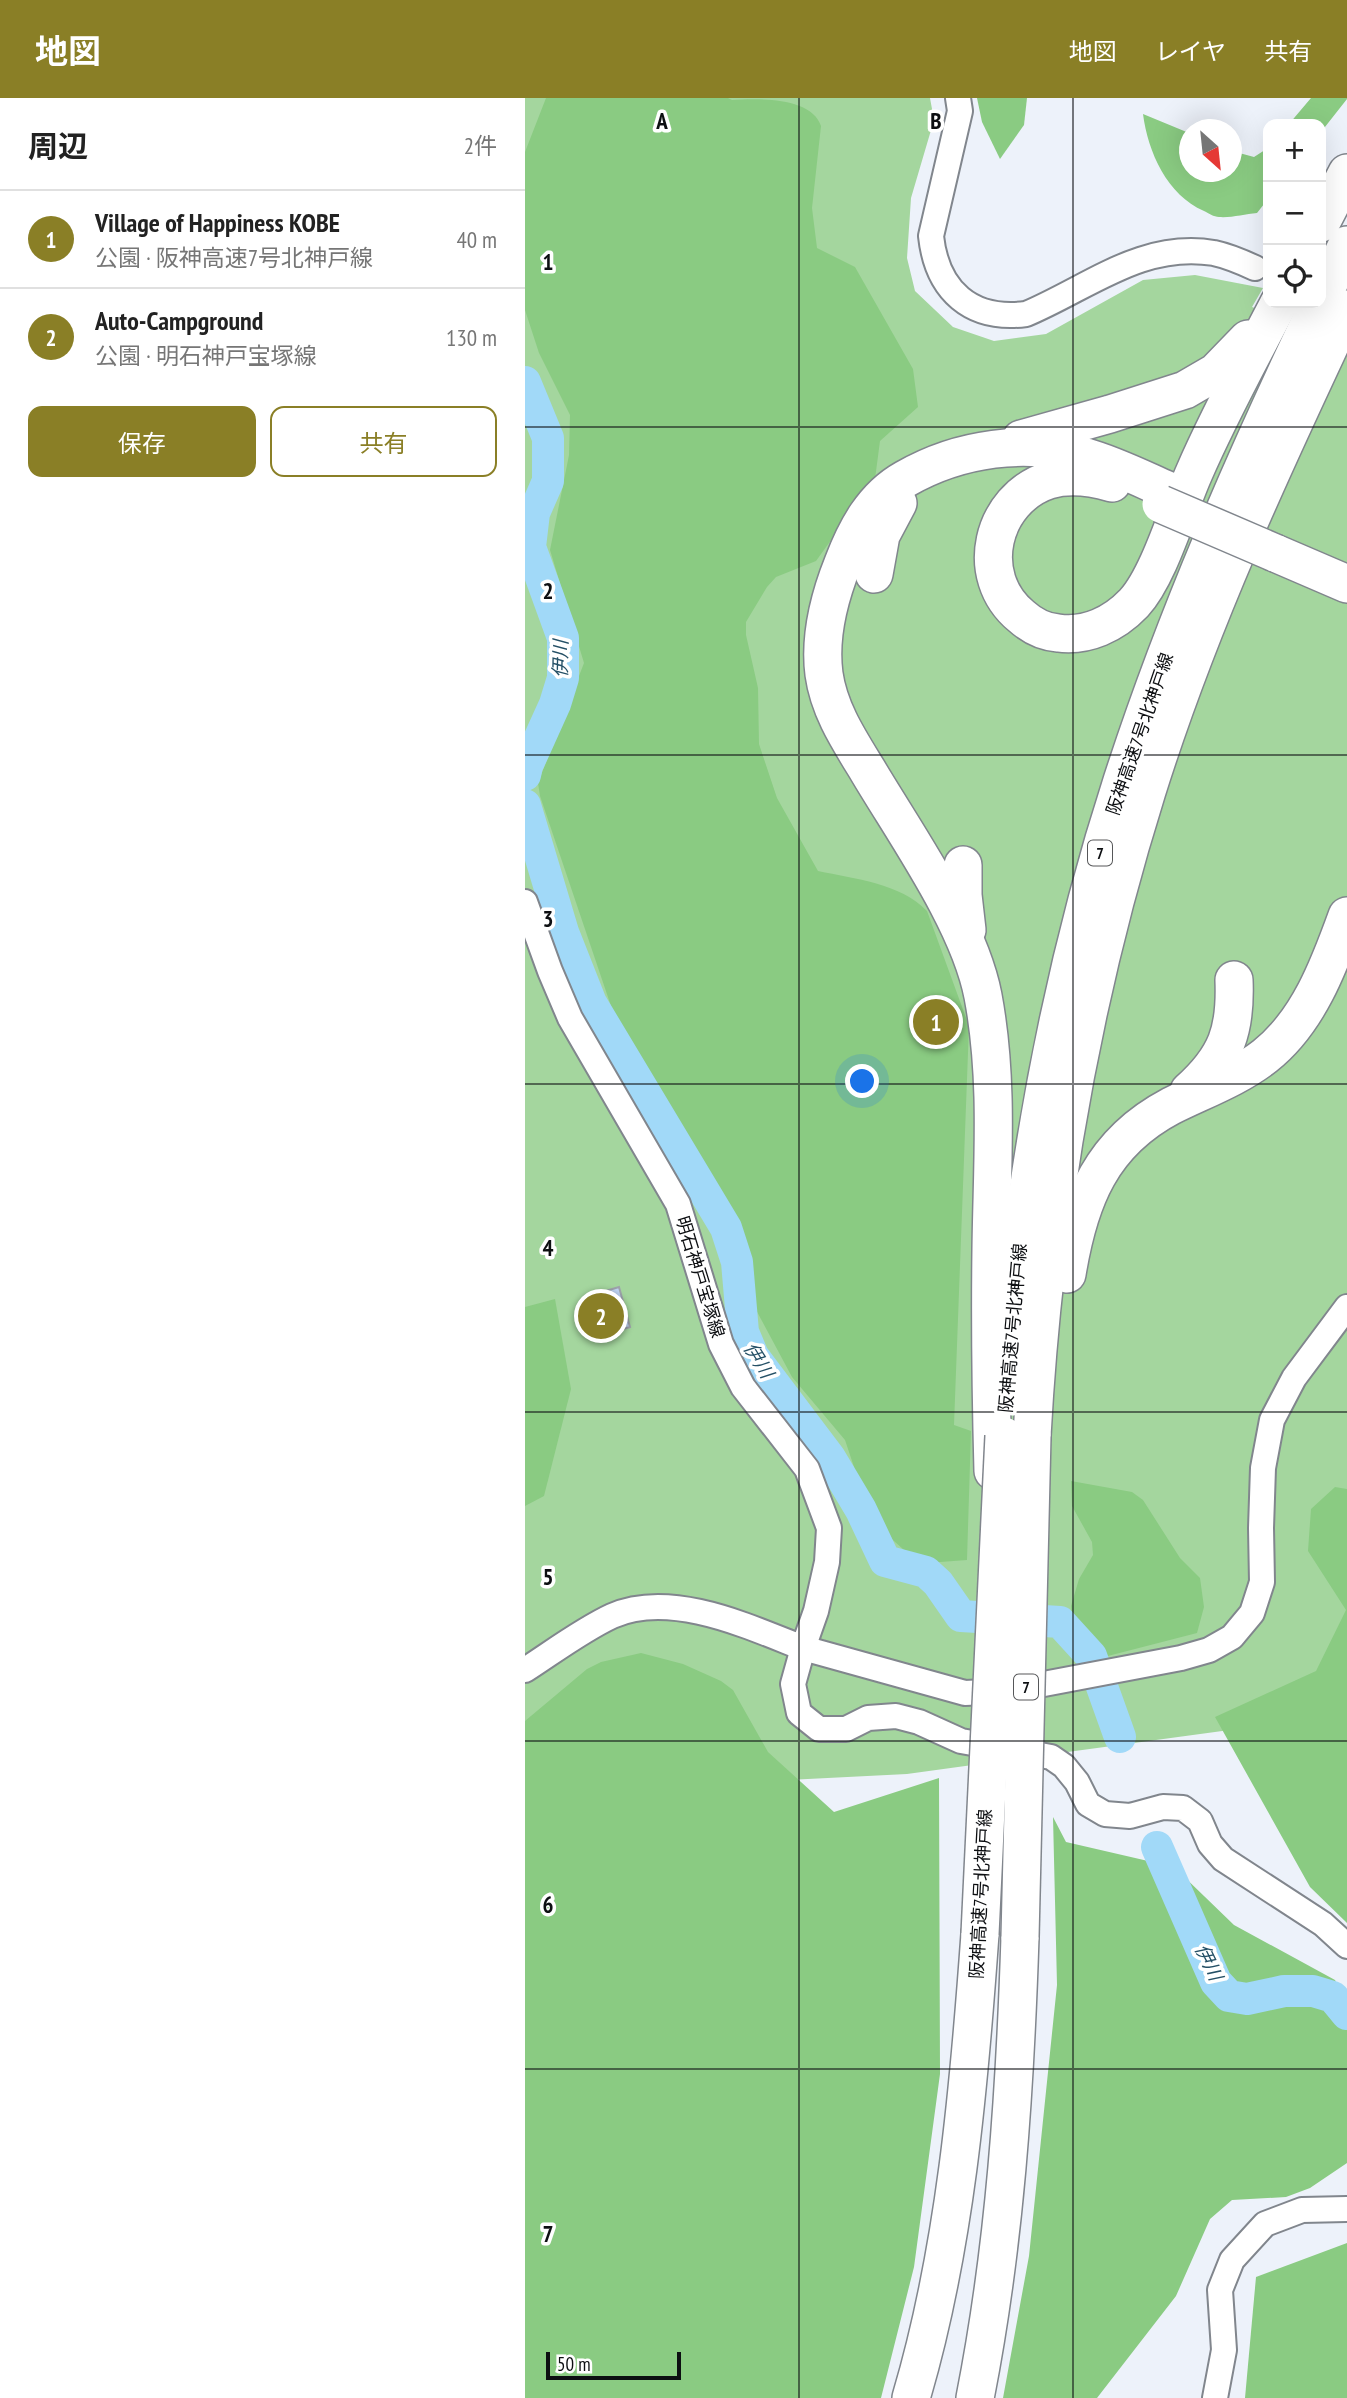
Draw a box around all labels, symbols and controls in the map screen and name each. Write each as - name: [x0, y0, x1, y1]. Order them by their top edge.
- text: 地図: [35, 29, 101, 72]
- text: 地図: [1069, 36, 1117, 67]
- text: レイヤ: [1155, 36, 1226, 67]
- text: 共有: [1264, 36, 1312, 67]
- text: A: [655, 106, 668, 135]
- text: B: [930, 106, 942, 135]
- north arrow: [1179, 119, 1242, 182]
- map controls: [1263, 119, 1326, 308]
- button: +: [1263, 119, 1326, 182]
- text: 周辺: [28, 126, 88, 165]
- text: 2件: [464, 131, 497, 160]
- button: −: [1263, 182, 1326, 245]
- text: Village of Happiness KOBE: [95, 206, 340, 239]
- text: 1: [46, 225, 57, 254]
- text: 40 m: [456, 225, 497, 254]
- text: 公園 · 阪神高速7号北神戸線: [95, 243, 373, 272]
- button: locate: [1263, 245, 1326, 308]
- text: 1: [543, 247, 554, 276]
- text: Auto-Campground: [95, 304, 263, 337]
- text: 2: [46, 323, 57, 352]
- text: 130 m: [446, 323, 497, 352]
- text: 公園 · 明石神戸宝塚線: [95, 341, 317, 370]
- button: 保存: [28, 406, 256, 477]
- button: 共有: [270, 406, 497, 477]
- text: 2: [543, 576, 554, 605]
- water label: 伊川: [548, 638, 572, 678]
- street label: 阪神高速7号北神戸線: [1101, 650, 1178, 818]
- road number: 7: [1088, 840, 1112, 866]
- text: 3: [543, 904, 554, 933]
- pin: 1: [913, 996, 959, 1048]
- your location: [845, 1064, 879, 1098]
- street label: 明石神戸宝塚線: [671, 1213, 730, 1340]
- text: 4: [543, 1233, 554, 1262]
- street label: 阪神高速7号北神戸線: [994, 1242, 1031, 1414]
- pin: 2: [578, 1290, 624, 1342]
- water label: 伊川: [739, 1338, 780, 1384]
- text: 5: [543, 1562, 554, 1591]
- road number: 7: [1014, 1674, 1038, 1700]
- street label: 阪神高速7号北神戸線: [965, 1808, 996, 1980]
- text: 6: [543, 1890, 554, 1919]
- water label: 伊川: [1190, 1940, 1229, 1986]
- text: 7: [543, 2219, 554, 2248]
- scale bar: [546, 2349, 681, 2381]
- text: 50 m: [557, 2352, 591, 2376]

